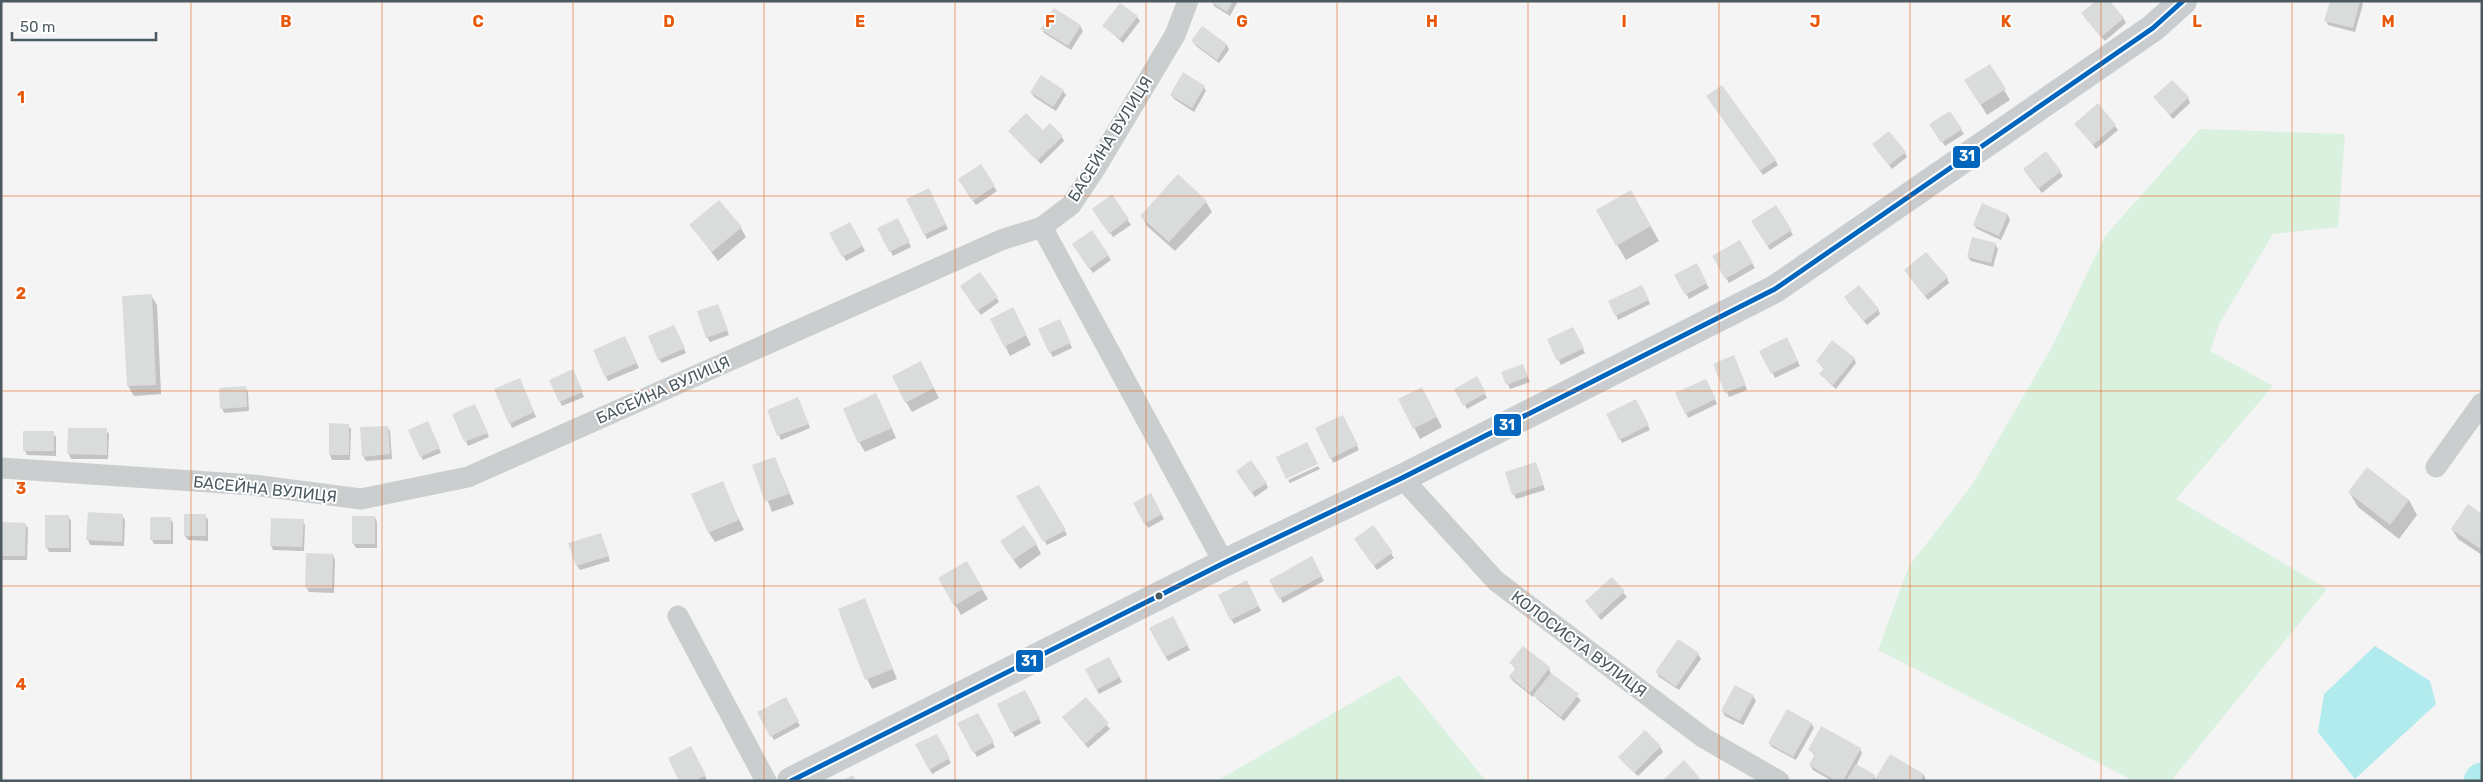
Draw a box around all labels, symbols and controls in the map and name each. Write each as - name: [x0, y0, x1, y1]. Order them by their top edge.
- scale bar: [12, 10, 156, 42]
- text: B: [280, 12, 292, 31]
- text: C: [472, 12, 484, 31]
- text: D: [663, 12, 675, 31]
- text: E: [855, 12, 865, 31]
- text: F: [1045, 12, 1055, 31]
- text: G: [1236, 12, 1248, 31]
- text: H: [1426, 12, 1438, 31]
- text: I: [1621, 12, 1627, 31]
- text: J: [1810, 12, 1820, 31]
- text: K: [2001, 12, 2012, 31]
- text: L: [2192, 12, 2202, 31]
- text: M: [2381, 12, 2395, 31]
- text: 50 m: [20, 18, 55, 36]
- street label: БАСЕЙНА ВУЛИЦЯ: [1064, 73, 1156, 205]
- text: 1: [17, 88, 25, 107]
- line badge: 31: [1952, 145, 1981, 169]
- text: 31: [1959, 148, 1975, 165]
- text: 2: [16, 284, 26, 303]
- street label: БАСЕЙНА ВУЛИЦЯ: [593, 352, 733, 428]
- line badge: 31: [1493, 413, 1522, 437]
- text: 31: [1499, 417, 1515, 434]
- street label: БАСЕЙНА ВУЛИЦЯ: [192, 472, 338, 506]
- text: 3: [16, 479, 26, 498]
- street label: КОЛОСИСТА ВУЛИЦЯ: [1508, 587, 1650, 701]
- unlabelled marker: [1154, 591, 1164, 601]
- line badge: 31: [1015, 649, 1044, 673]
- text: 31: [1021, 653, 1037, 670]
- text: 4: [16, 675, 27, 694]

